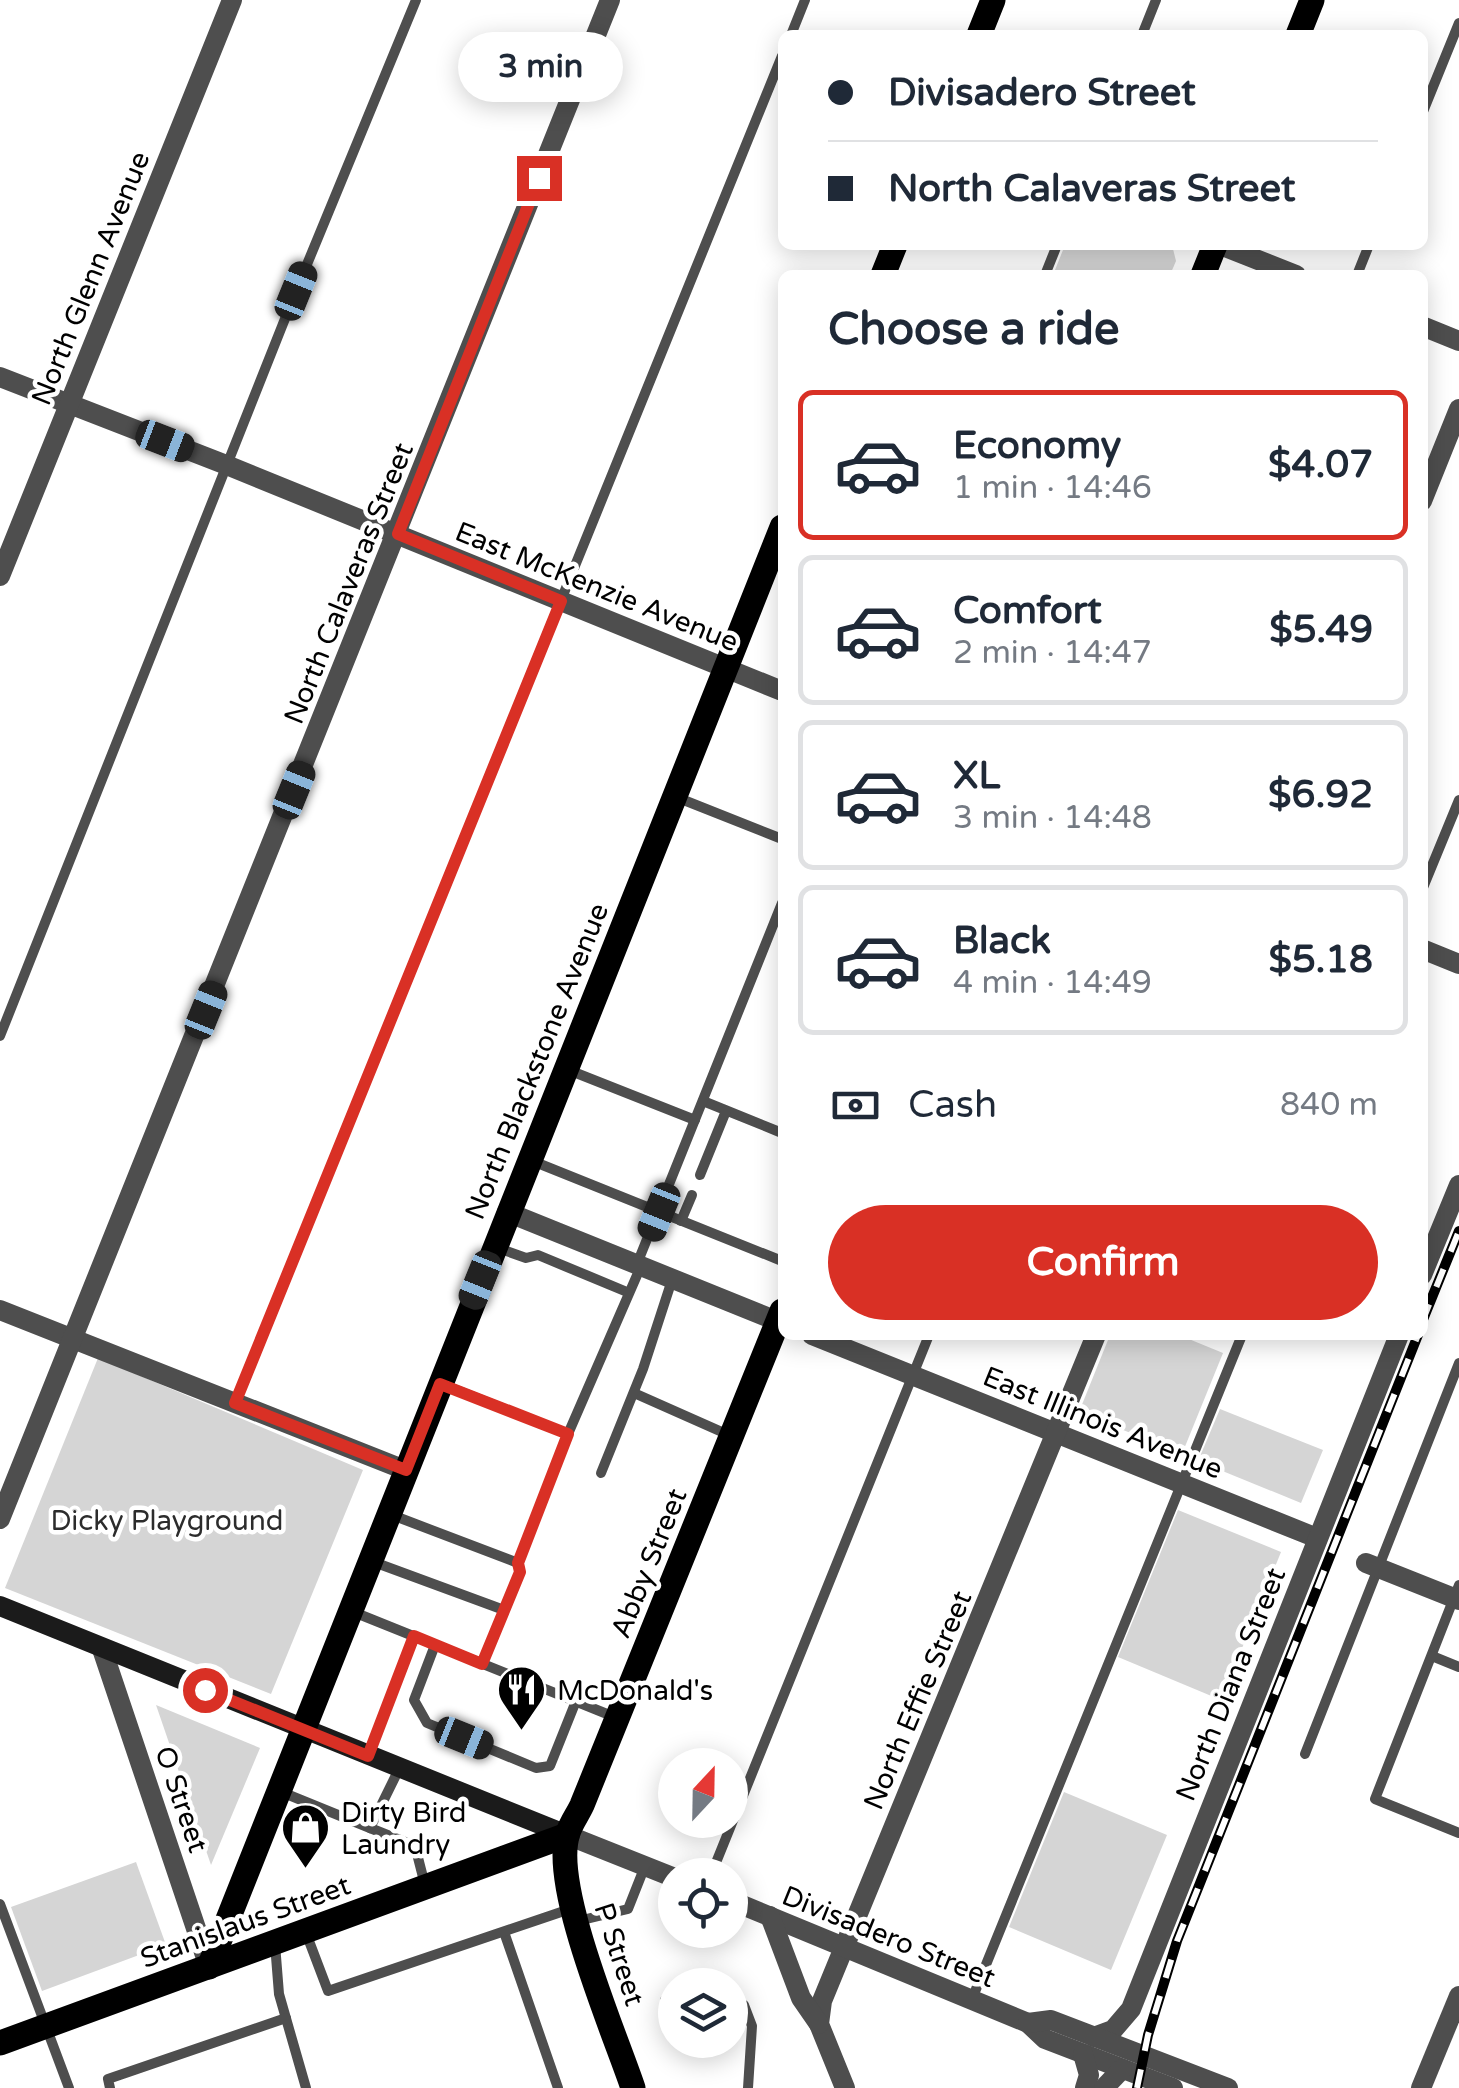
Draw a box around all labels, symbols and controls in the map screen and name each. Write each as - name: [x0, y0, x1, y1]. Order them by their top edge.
- callout: 3 min: [456, 33, 622, 103]
- text: 3 min: [498, 48, 583, 86]
- text: Divisadero Street: [888, 70, 1196, 116]
- street label: North Glenn Avenue: [25, 147, 157, 410]
- route end: [517, 156, 562, 201]
- text: North Calaveras Street: [888, 166, 1295, 212]
- car: [271, 258, 321, 324]
- text: Choose a ride: [828, 303, 1119, 357]
- car: [132, 416, 198, 466]
- icon: car: [833, 420, 923, 510]
- text: Economy: [953, 423, 1121, 469]
- street label: North Calaveras Street: [277, 438, 421, 729]
- text: $4.07: [1268, 442, 1373, 488]
- text: 1 min · 14:46: [953, 469, 1152, 507]
- street label: East McKenzie Avenue: [450, 515, 743, 659]
- icon: car: [833, 585, 923, 675]
- text: Comfort: [953, 588, 1102, 634]
- text: $5.49: [1269, 607, 1373, 653]
- text: 2 min · 14:47: [953, 634, 1152, 672]
- icon: car: [833, 750, 923, 840]
- text: XL: [953, 753, 1000, 799]
- car: [269, 757, 319, 823]
- text: $6.92: [1268, 772, 1373, 818]
- text: 3 min · 14:48: [953, 799, 1152, 837]
- street label: North Blackstone Avenue: [458, 898, 616, 1224]
- icon: car: [833, 915, 923, 1005]
- text: Black: [953, 918, 1051, 964]
- text: $5.18: [1268, 937, 1373, 983]
- text: 4 min · 14:49: [953, 964, 1152, 1002]
- car: [181, 977, 231, 1043]
- icon: cash: [828, 1078, 883, 1133]
- text: Cash: [908, 1082, 997, 1128]
- text: 840 m: [1280, 1086, 1378, 1124]
- car: [634, 1179, 684, 1245]
- button: Confirm: [828, 1205, 1378, 1320]
- car: [455, 1247, 505, 1313]
- street label: East Illinois Avenue: [978, 1359, 1227, 1487]
- street label: Abby Street: [604, 1483, 694, 1643]
- park label: Dicky Playground: [51, 1504, 283, 1538]
- street label: North Diana Street: [1169, 1563, 1293, 1806]
- street label: North Effie Street: [856, 1586, 979, 1815]
- restaurant icon: McDonald's: [496, 1664, 548, 1732]
- route start: [183, 1668, 228, 1713]
- place label: McDonald's: [557, 1674, 713, 1708]
- car: [431, 1713, 497, 1763]
- street label: O Street: [147, 1742, 215, 1857]
- north arrow: [658, 1748, 748, 1838]
- map controls: [658, 1748, 748, 2058]
- place label: Dirty Bird Laundry: [341, 1796, 466, 1862]
- shop icon: Dirty Bird Laundry: [280, 1802, 332, 1870]
- button: locate: [658, 1858, 748, 1948]
- street label: Stanislaus Street: [136, 1868, 355, 1976]
- street label: Divisadero Street: [777, 1879, 1000, 1995]
- street label: P Street: [586, 1899, 652, 2010]
- button: layers: [658, 1968, 748, 2058]

